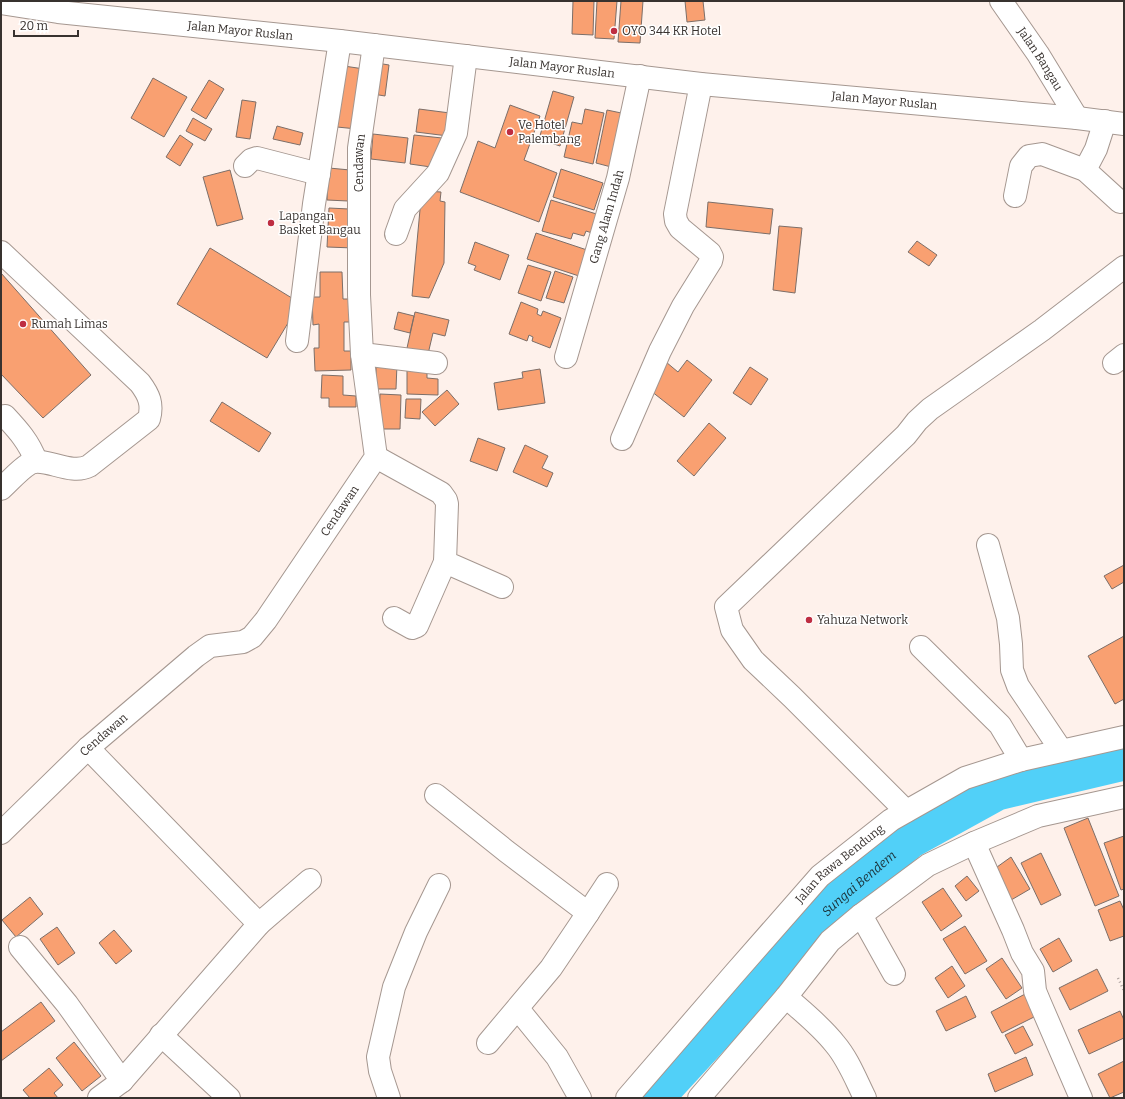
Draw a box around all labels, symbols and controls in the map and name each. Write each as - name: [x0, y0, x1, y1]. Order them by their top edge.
- scale bar: [14, 12, 78, 38]
- street label: Jalan Mayor Ruslan: [186, 18, 294, 43]
- text: 20 m: [20, 19, 49, 33]
- place label: OYO 344 KR Hotel: [622, 24, 722, 38]
- street label: Jalan Bangau: [1014, 24, 1066, 94]
- marker: OYO 344 KR Hotel: [609, 26, 619, 36]
- street label: Jalan Mayor Ruslan: [508, 54, 616, 81]
- street label: Jalan Mayor Ruslan: [830, 89, 938, 112]
- place label: Ve Hotel Palembang: [518, 118, 581, 146]
- marker: Ve Hotel Palembang: [505, 127, 515, 137]
- street label: Cendawan: [352, 132, 368, 192]
- street label: Gang Alam Indah: [586, 168, 627, 265]
- place label: Lapangan Basket Bangau: [279, 209, 361, 237]
- marker: Lapangan Basket Bangau: [266, 218, 276, 228]
- place label: Rumah Limas: [31, 317, 108, 331]
- marker: Rumah Limas: [18, 319, 28, 329]
- street label: Cendawan: [318, 482, 362, 539]
- place label: Yahuza Network: [817, 613, 908, 627]
- marker: Yahuza Network: [804, 615, 814, 625]
- street label: Cendawan: [77, 710, 131, 759]
- street label: Jalan Rawa Bendung: [792, 821, 887, 907]
- water label: Sungai Bendem: [818, 847, 899, 919]

